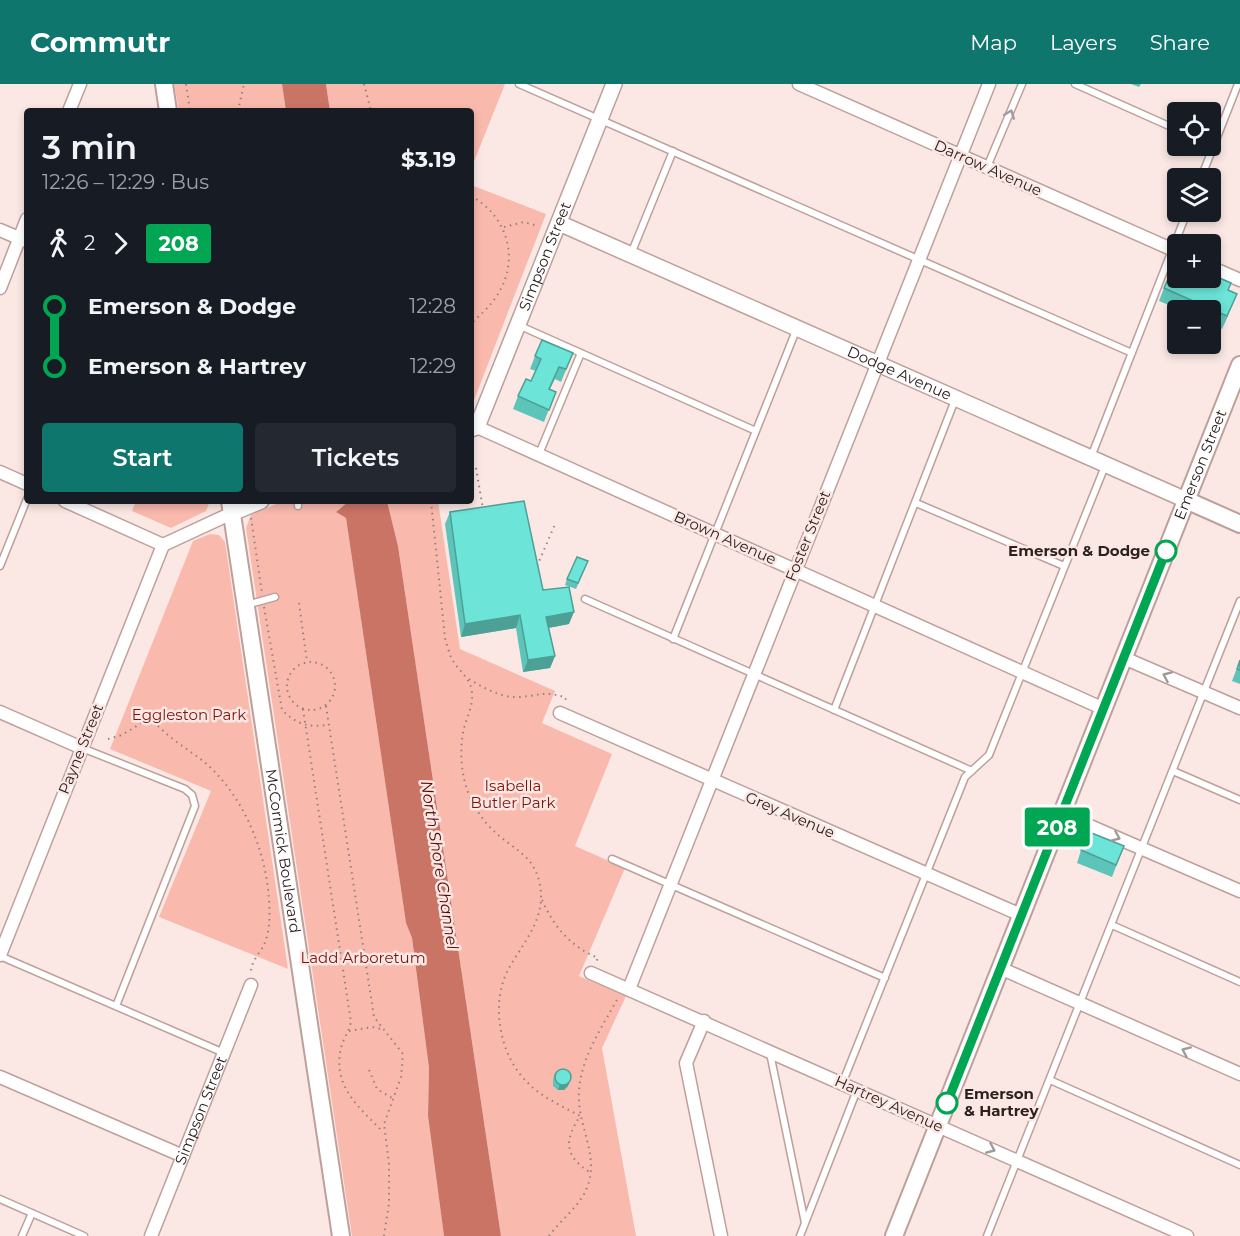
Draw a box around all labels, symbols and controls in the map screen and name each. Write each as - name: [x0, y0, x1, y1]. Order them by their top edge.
- text: Commutr: [30, 25, 170, 59]
- text: Map: [970, 30, 1017, 55]
- text: Layers: [1050, 30, 1117, 55]
- text: Share: [1150, 30, 1210, 55]
- map controls: [1167, 102, 1221, 354]
- button: locate: [1167, 102, 1221, 156]
- one-way arrow: [1003, 109, 1015, 120]
- text: 3 min: [42, 127, 137, 167]
- street label: Darrow Avenue: [931, 135, 1045, 200]
- text: $3.19: [401, 146, 456, 173]
- button: layers: [1167, 168, 1221, 222]
- text: 12:26 – 12:29 · Bus: [42, 170, 209, 194]
- street label: Simpson Street: [514, 199, 575, 313]
- icon: walk: [42, 227, 75, 260]
- icon: forward: [104, 227, 137, 260]
- text: 2: [84, 231, 95, 255]
- text: 208: [158, 231, 199, 256]
- button: +: [1167, 234, 1221, 288]
- text: Emerson & Dodge: [88, 293, 296, 320]
- text: 12:28: [409, 294, 456, 318]
- button: −: [1167, 300, 1221, 354]
- street label: Dodge Avenue: [844, 342, 954, 404]
- text: Emerson & Hartrey: [88, 353, 306, 380]
- text: 12:29: [410, 354, 456, 378]
- street label: Emerson Street: [1169, 406, 1230, 522]
- button: Start: [42, 423, 243, 492]
- button: Tickets: [255, 423, 456, 492]
- street label: Foster Street: [781, 488, 834, 584]
- street label: Brown Avenue: [671, 506, 779, 569]
- marker: Emerson & Dodge: [1155, 540, 1177, 562]
- place label: Emerson & Dodge: [1008, 541, 1150, 560]
- one-way arrow: [1163, 671, 1174, 683]
- street label: Payne Street: [54, 701, 107, 797]
- park label: Eggleston Park: [132, 705, 246, 724]
- street label: McCormick Boulevard: [262, 767, 305, 934]
- park label: Isabella Butler Park: [471, 776, 555, 812]
- water label: North Shore Channel: [417, 779, 462, 952]
- street label: Grey Avenue: [743, 787, 838, 842]
- line badge: 208: [1022, 808, 1092, 846]
- text: 208: [1037, 815, 1077, 840]
- one-way arrow: [1110, 830, 1121, 842]
- park label: Ladd Arboretum: [300, 948, 426, 967]
- one-way arrow: [1182, 1046, 1193, 1058]
- street label: Simpson Street: [170, 1053, 231, 1168]
- street label: Hartrey Avenue: [832, 1071, 946, 1136]
- place label: Emerson & Hartrey: [964, 1084, 1040, 1120]
- marker: Emerson & Hartrey: [936, 1092, 958, 1114]
- one-way arrow: [985, 1142, 996, 1154]

